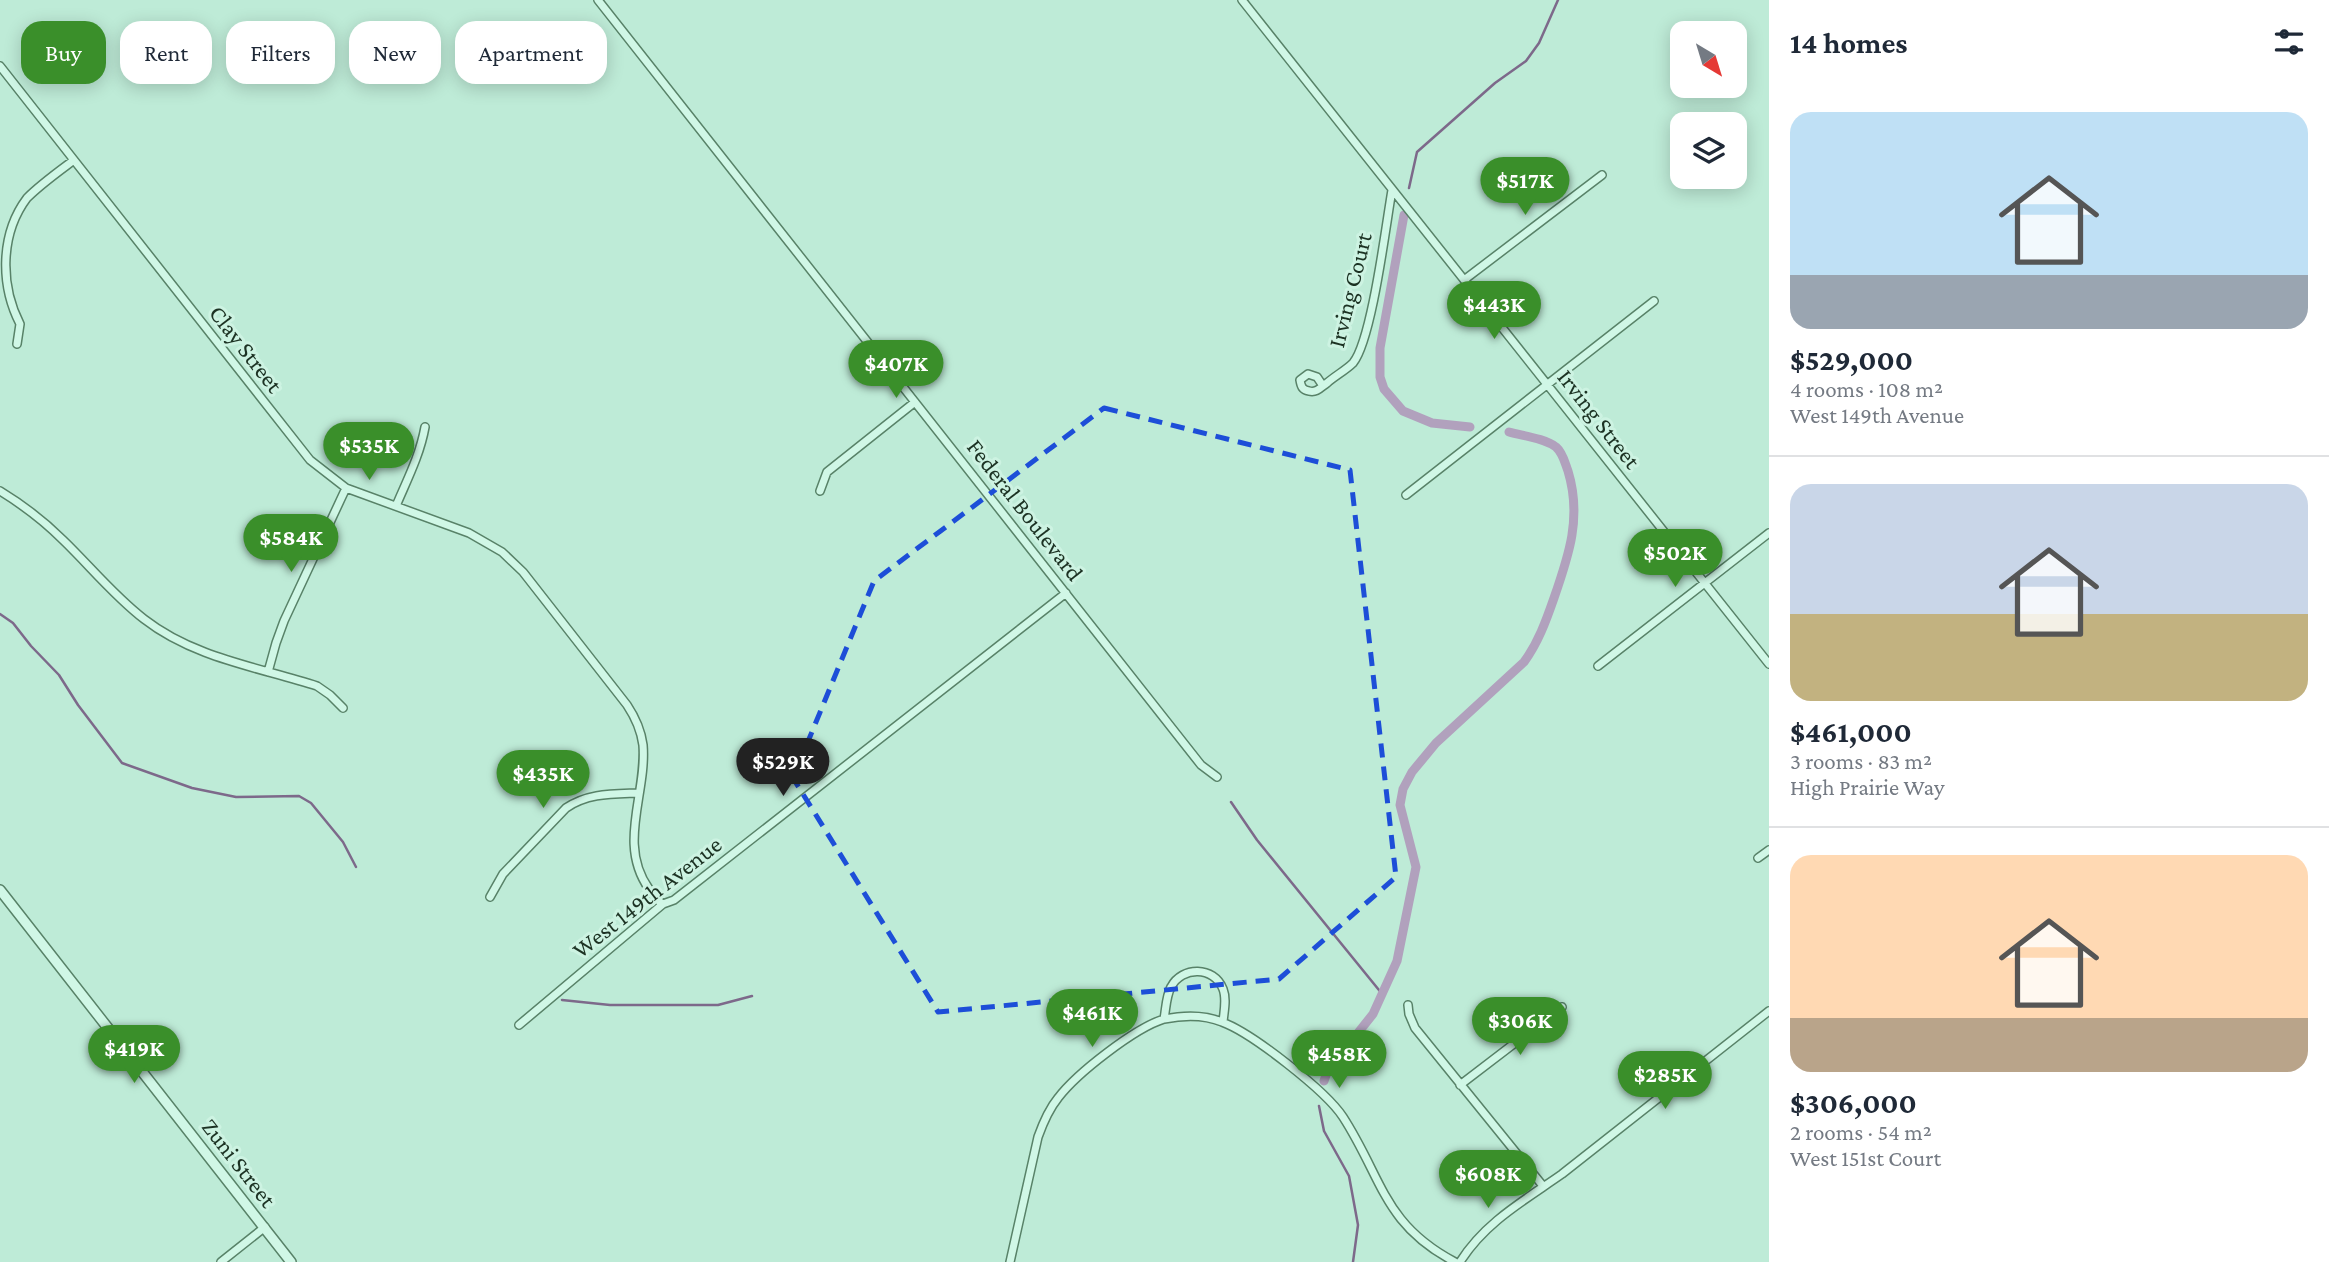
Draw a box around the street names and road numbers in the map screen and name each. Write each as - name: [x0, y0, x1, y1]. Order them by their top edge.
- street label: Irving Court: [1322, 229, 1377, 350]
- street label: Clay Street: [204, 300, 289, 399]
- street label: Irving Street: [1552, 364, 1647, 475]
- street label: Federal Boulevard: [962, 434, 1089, 586]
- street label: West 149th Avenue: [567, 830, 727, 963]
- street label: Zuni Street: [196, 1113, 283, 1213]

